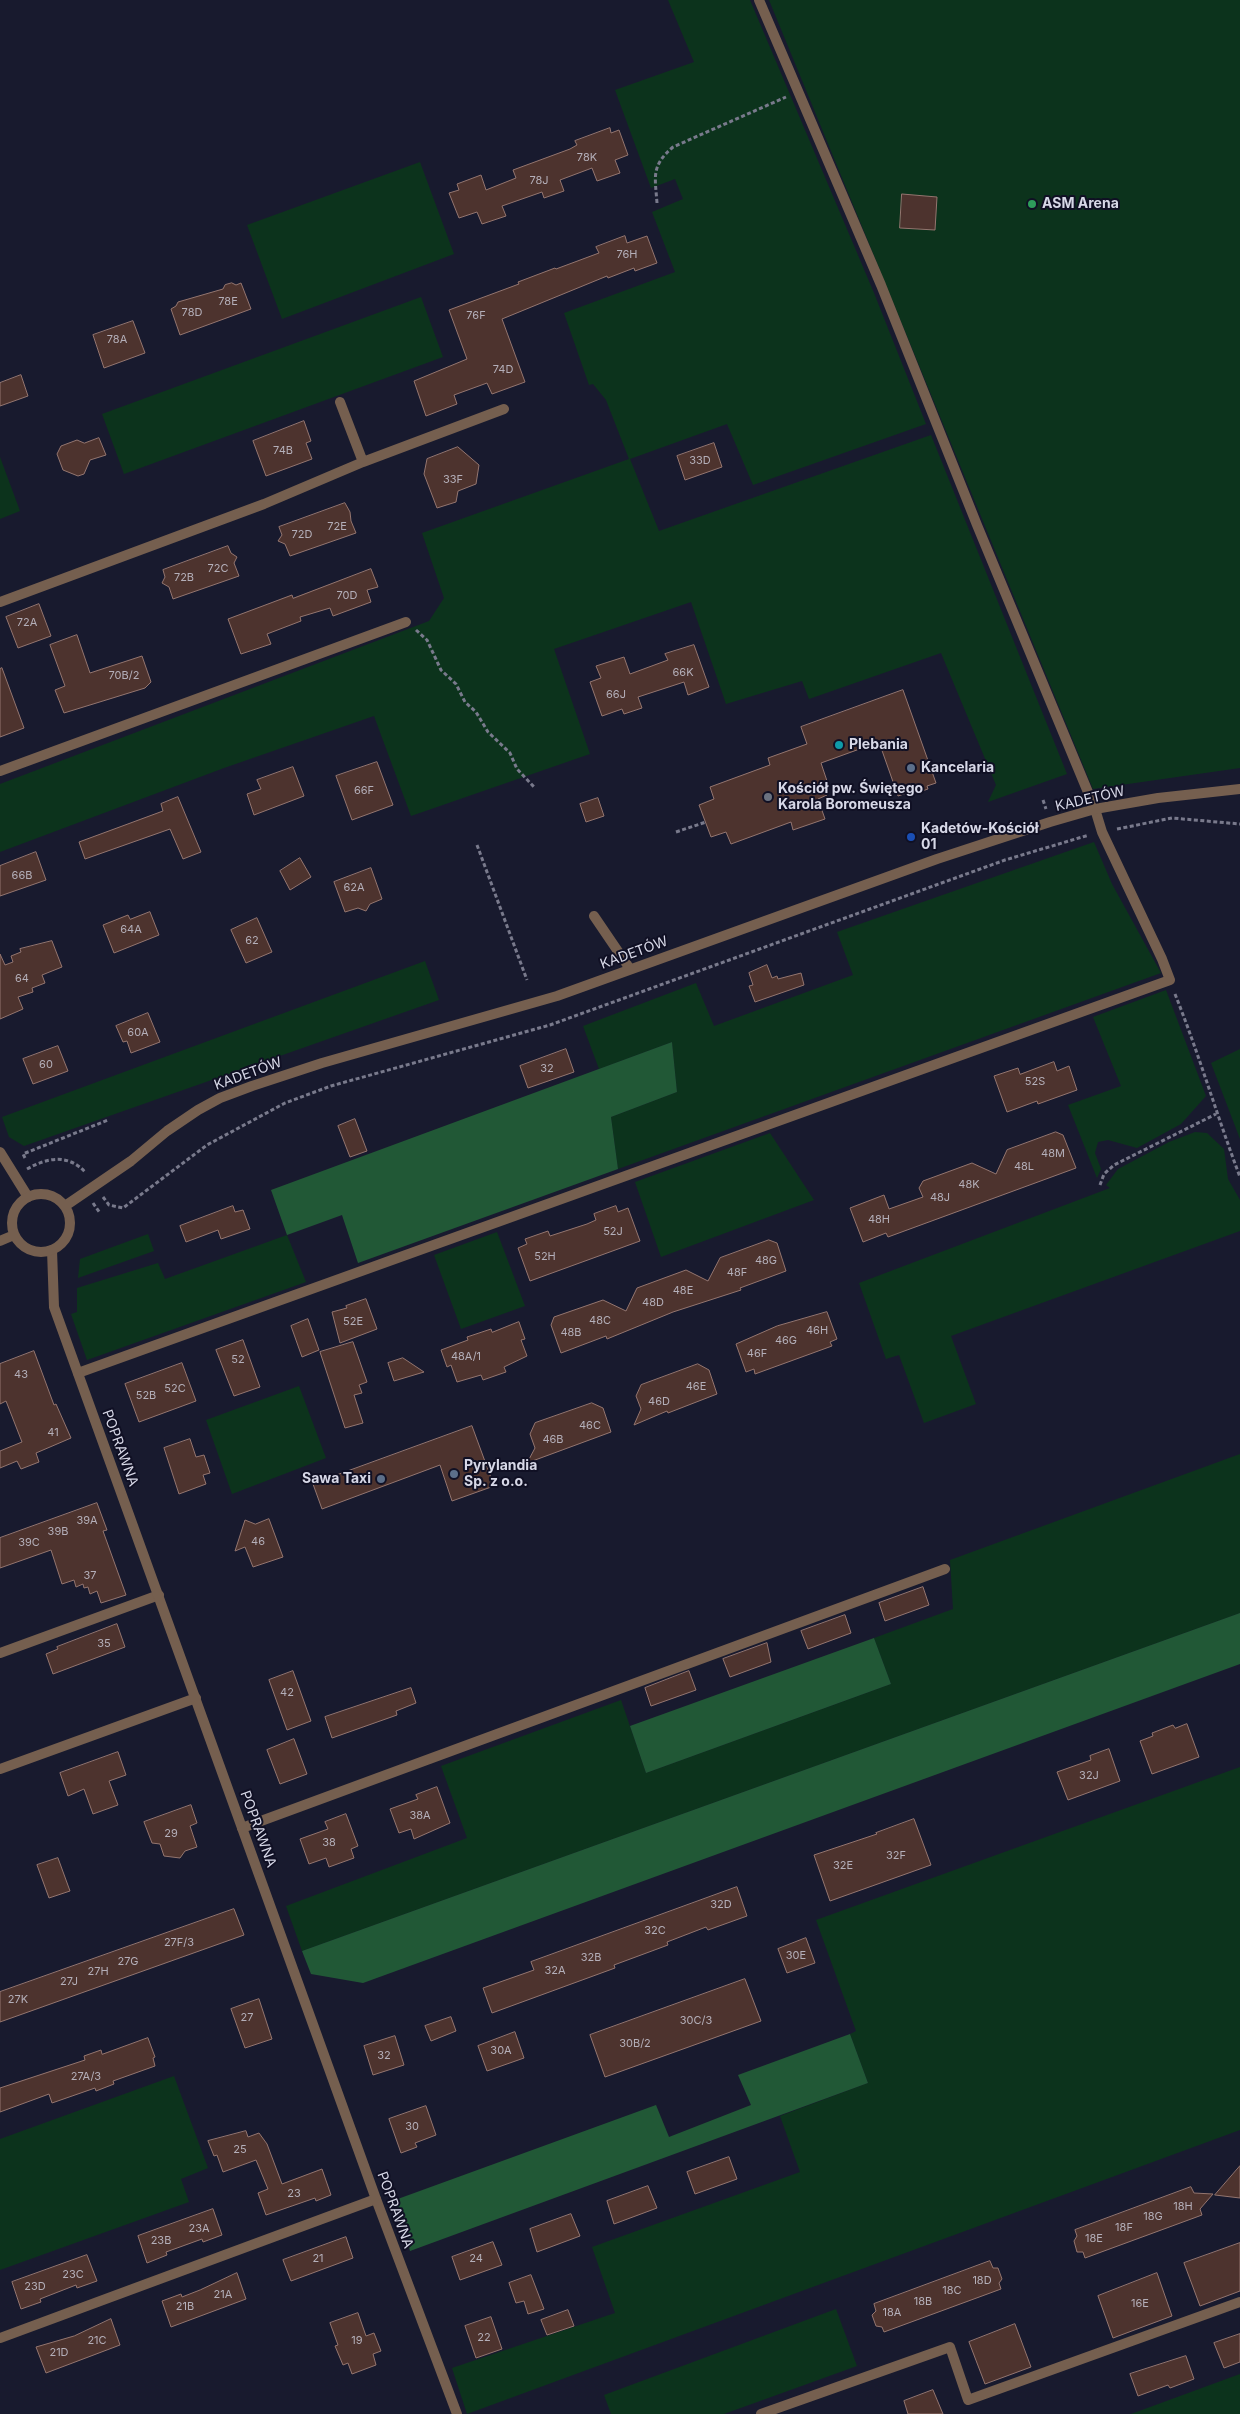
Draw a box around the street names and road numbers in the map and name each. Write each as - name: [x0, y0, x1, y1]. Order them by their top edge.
- street label: KADETÓW: [1054, 783, 1126, 815]
- street label: KADETÓW: [598, 933, 670, 973]
- street label: KADETÓW: [212, 1054, 284, 1094]
- street label: POPRAWNA: [98, 1407, 142, 1489]
- street label: POPRAWNA: [236, 1788, 280, 1870]
- street label: POPRAWNA: [373, 2169, 417, 2251]

